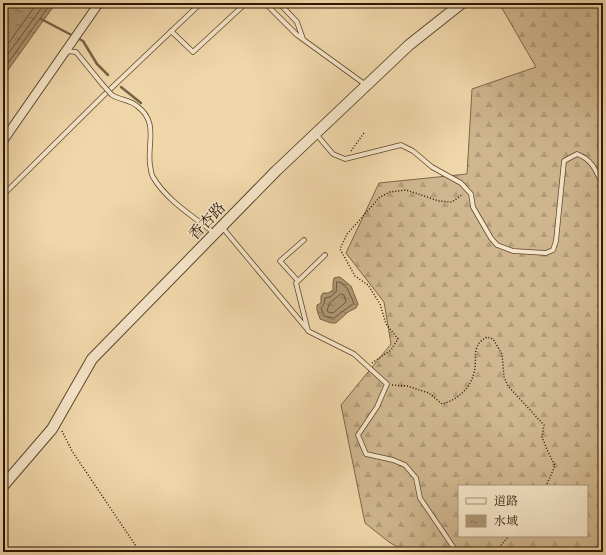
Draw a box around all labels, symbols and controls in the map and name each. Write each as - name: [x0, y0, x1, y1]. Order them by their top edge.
- street label: 香杏路: [184, 198, 230, 244]
- legend: [458, 485, 588, 537]
- text: 道路: [494, 493, 518, 509]
- text: 水域: [494, 513, 518, 529]

